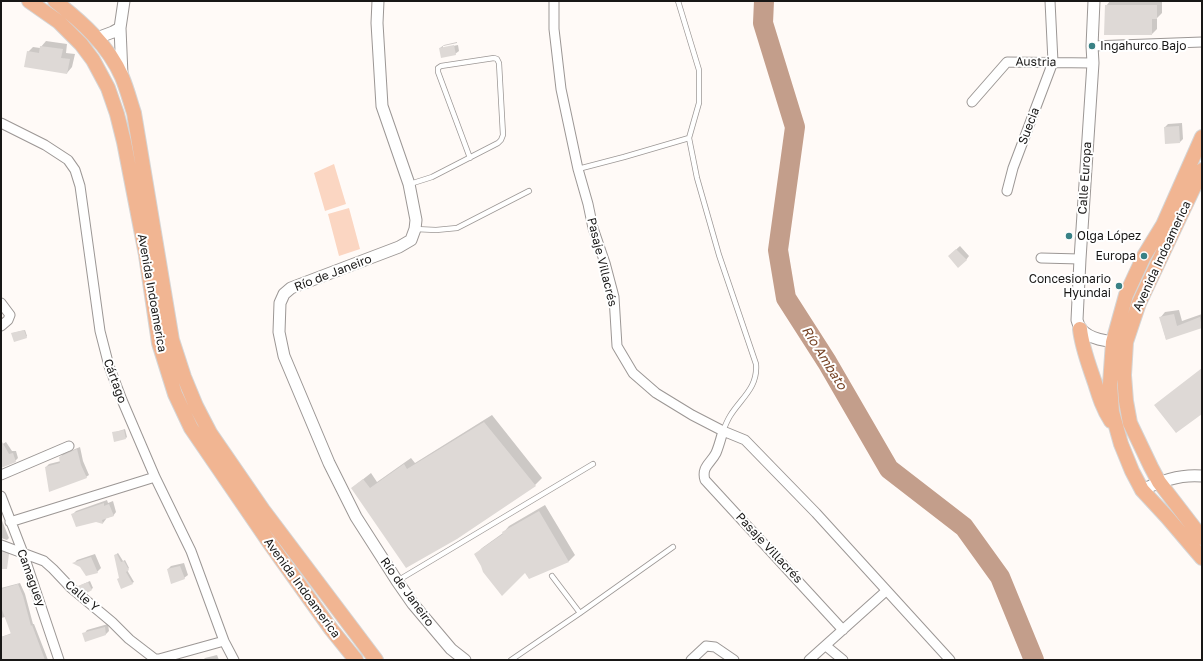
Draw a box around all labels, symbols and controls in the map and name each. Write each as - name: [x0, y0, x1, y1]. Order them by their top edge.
- place label: Ingahurco Bajo: [1100, 39, 1186, 53]
- marker: Ingahurco Bajo: [1087, 41, 1097, 51]
- street label: Austria: [1015, 54, 1057, 70]
- street label: Suecia: [1015, 105, 1043, 147]
- street label: Calle Europa: [1075, 141, 1095, 215]
- street label: Avenida Indoamerica: [1130, 199, 1194, 313]
- street label: Pasaje Villacrés: [584, 216, 620, 308]
- place label: Olga López: [1077, 229, 1141, 243]
- marker: Olga López: [1064, 231, 1074, 241]
- street label: Avenida Indoamerica: [135, 233, 169, 353]
- place label: Europa: [1096, 249, 1136, 263]
- marker: Europa: [1139, 251, 1149, 261]
- street label: Río de Janeiro: [292, 252, 374, 294]
- place label: Concesionario Hyundai: [1029, 272, 1111, 300]
- marker: Concesionario Hyundai: [1114, 281, 1124, 291]
- water label: Río Ambato: [798, 323, 850, 393]
- street label: Cártago: [100, 357, 130, 405]
- street label: Pasaje Villacrés: [733, 510, 805, 586]
- street label: Avenida Indoamerica: [261, 535, 343, 641]
- street label: Camaguey: [14, 547, 48, 609]
- street label: Río de Janeiro: [377, 555, 437, 629]
- street label: Calle Y: [62, 577, 102, 615]

